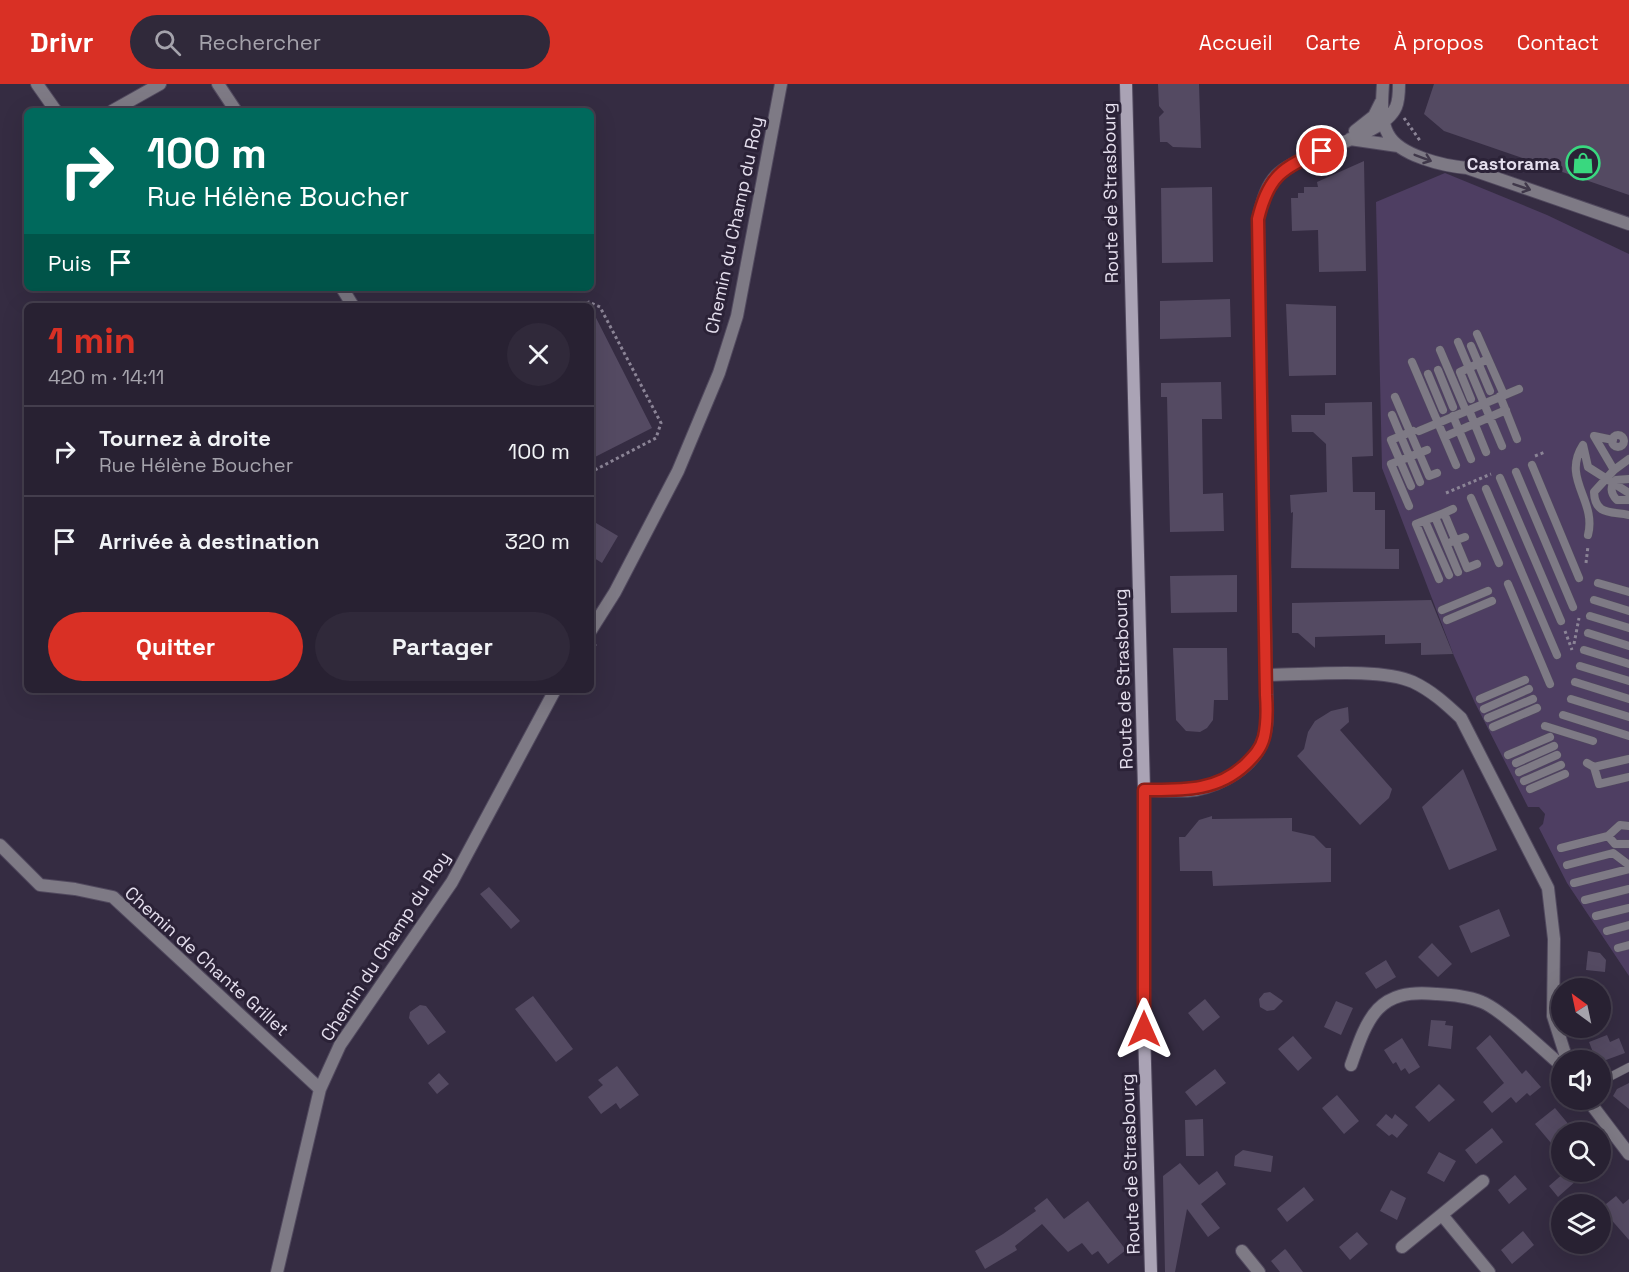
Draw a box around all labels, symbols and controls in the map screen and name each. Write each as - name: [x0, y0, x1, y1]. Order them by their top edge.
- search box: [130, 15, 550, 69]
- text: Drivr: [30, 24, 94, 60]
- icon: search: [151, 26, 184, 59]
- text: Rechercher: [199, 28, 321, 56]
- text: Accueil: [1199, 29, 1273, 56]
- text: Carte: [1306, 29, 1361, 56]
- text: À propos: [1394, 29, 1484, 56]
- text: Contact: [1517, 29, 1599, 56]
- street label: Route de Strasbourg: [1097, 102, 1123, 284]
- street label: Chemin du Champ du Roy: [700, 114, 768, 336]
- pin: [1296, 125, 1347, 176]
- text: 100 m: [147, 127, 267, 180]
- icon: right: [48, 132, 126, 210]
- icon: arrive: [1305, 134, 1338, 167]
- shop icon: Castorama: [1565, 145, 1601, 181]
- place label: Castorama: [1467, 152, 1561, 175]
- one-way arrow: [1414, 153, 1432, 164]
- text: Rue Hélène Boucher: [147, 179, 409, 214]
- one-way arrow: [1512, 182, 1531, 193]
- icon: arrive: [104, 246, 137, 279]
- text: Puis: [48, 249, 92, 277]
- text: 1 min: [48, 318, 136, 364]
- button: close: [507, 323, 570, 386]
- text: 420 m · 14:11: [48, 364, 164, 390]
- text: Tournez à droite: [99, 424, 271, 452]
- icon: right: [48, 435, 81, 468]
- text: 100 m: [508, 437, 570, 465]
- text: Rue Hélène Boucher: [99, 452, 293, 478]
- icon: arrive: [48, 525, 81, 558]
- text: Arrivée à destination: [99, 527, 320, 555]
- text: 320 m: [505, 527, 570, 555]
- street label: Route de Strasbourg: [1108, 588, 1138, 770]
- button: Quitter: [48, 612, 303, 681]
- button: Partager: [315, 612, 570, 681]
- street label: Chemin du Champ du Roy: [315, 847, 455, 1045]
- street label: Chemin de Chante Grillet: [120, 881, 294, 1041]
- north arrow: [1551, 978, 1611, 1038]
- map controls: [1551, 978, 1611, 1254]
- position arrow: [1112, 997, 1176, 1061]
- button: sound: [1551, 1050, 1611, 1110]
- street label: Route de Strasbourg: [1115, 1073, 1145, 1255]
- button: search: [1551, 1122, 1611, 1182]
- button: layers: [1551, 1194, 1611, 1254]

